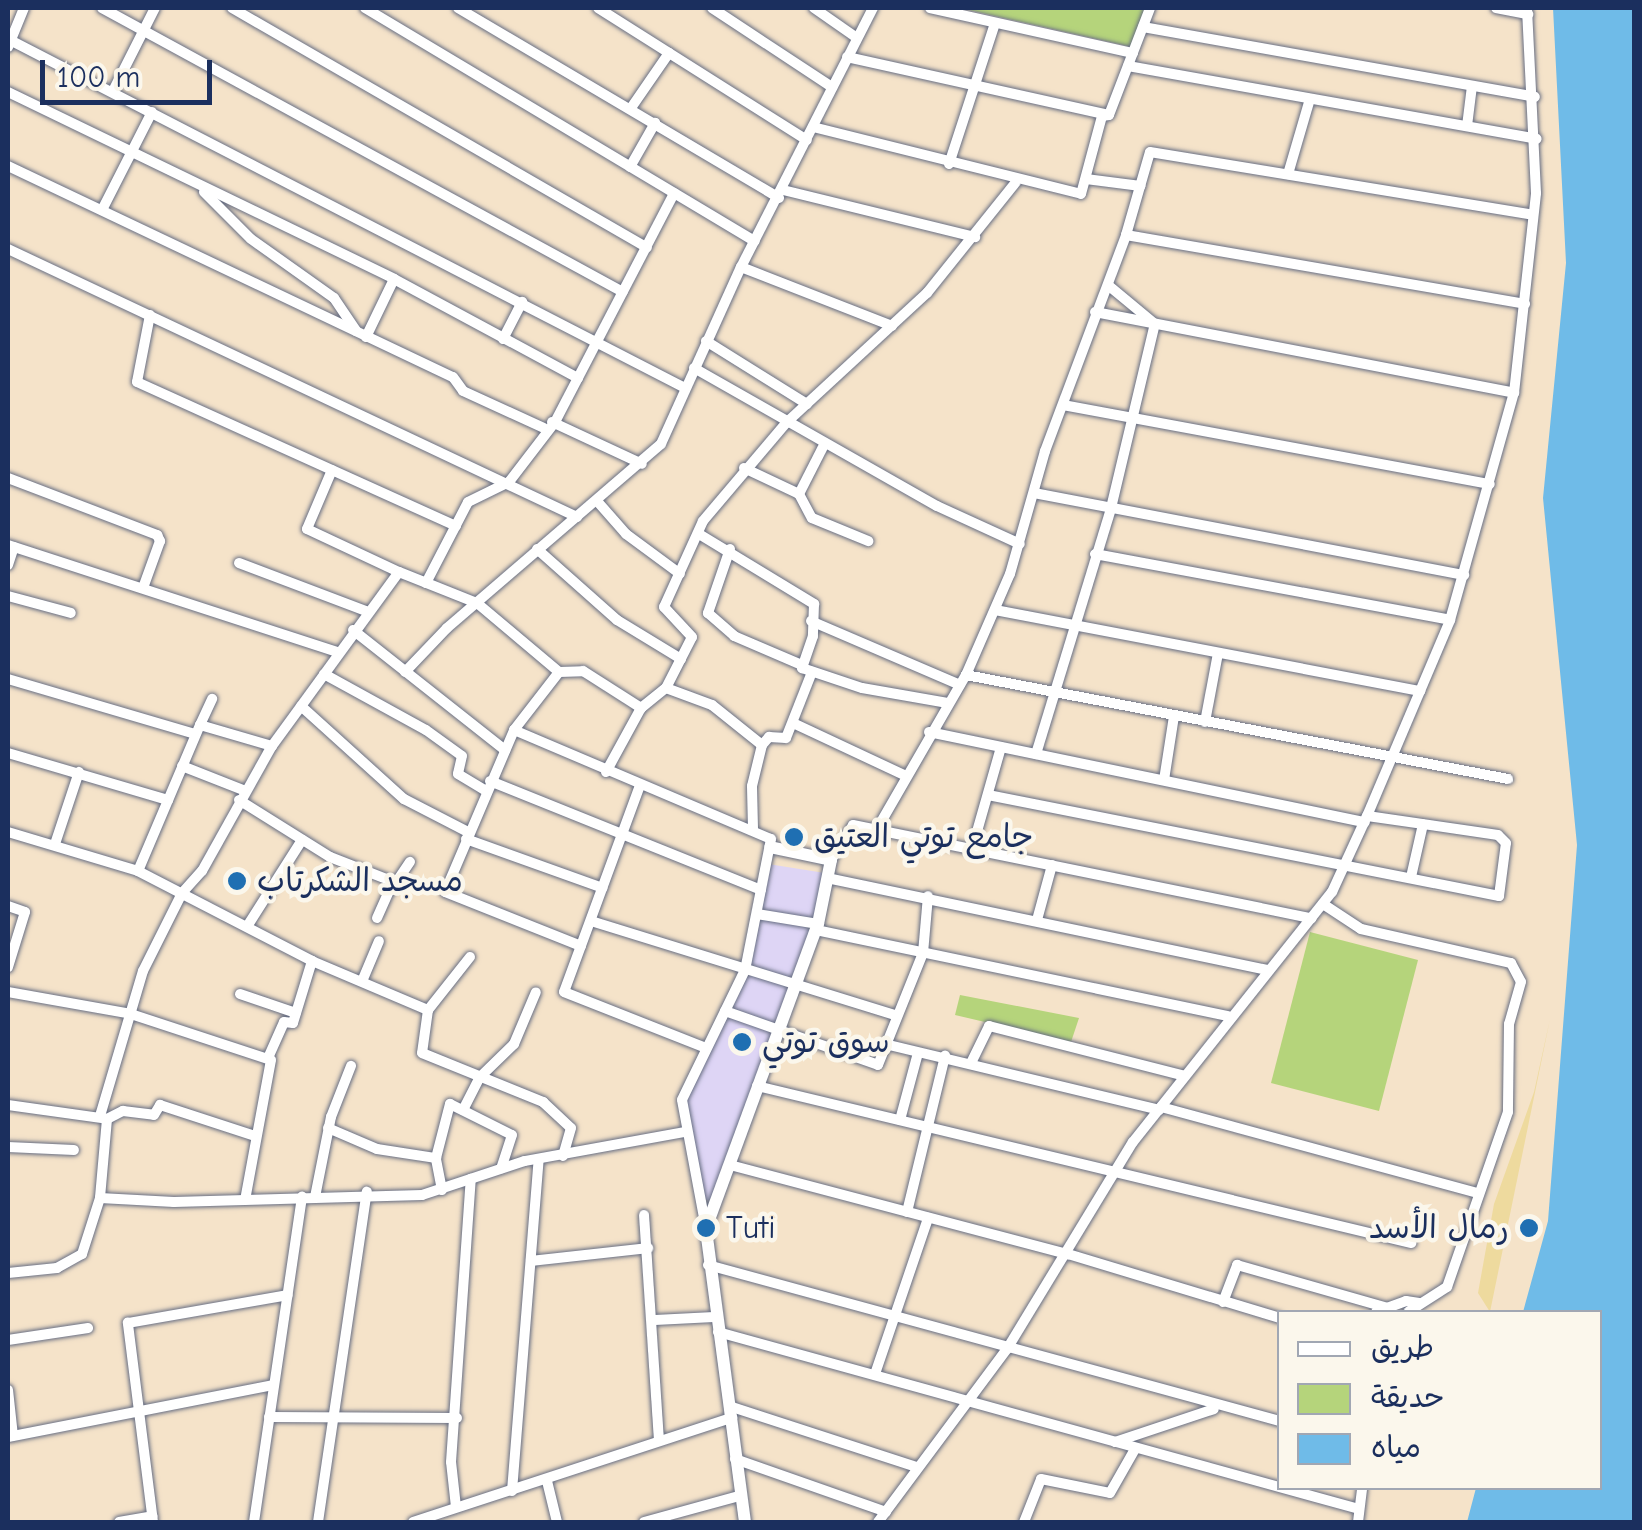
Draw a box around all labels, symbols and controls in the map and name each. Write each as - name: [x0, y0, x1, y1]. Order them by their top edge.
- scale bar: [45, 40, 218, 102]
- text: 100 m: [57, 60, 140, 95]
- place label: جامع توتي العتيق: [814, 818, 1033, 856]
- marker: جامع توتي العتيق: [783, 826, 805, 848]
- place label: مسجد الشكرتاب: [257, 862, 463, 900]
- marker: مسجد الشكرتاب: [226, 870, 248, 892]
- place label: سوق توتي: [762, 1023, 890, 1061]
- marker: سوق توتي: [731, 1031, 753, 1053]
- place label: Tuti: [726, 1209, 775, 1247]
- place label: رمال الأسد: [1369, 1209, 1509, 1247]
- marker: Tuti: [695, 1217, 717, 1239]
- marker: رمال الأسد: [1518, 1217, 1540, 1239]
- legend: [1277, 1310, 1602, 1490]
- text: طريق: [1371, 1330, 1434, 1365]
- text: حديقة: [1371, 1380, 1445, 1415]
- text: مياه: [1371, 1430, 1421, 1465]

